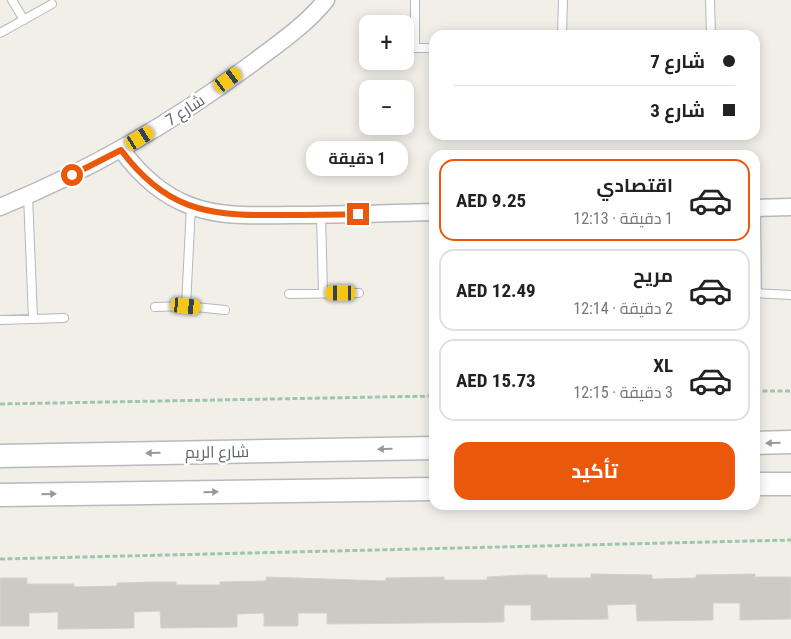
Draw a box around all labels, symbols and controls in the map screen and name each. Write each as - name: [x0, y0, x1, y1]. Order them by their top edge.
- map controls: [359, 15, 414, 135]
- button: +: [359, 15, 414, 70]
- text: شارع 7: [650, 50, 705, 73]
- car: [211, 65, 244, 95]
- button: −: [359, 80, 414, 135]
- street label: شارع 7: [162, 90, 209, 131]
- text: شارع 3: [650, 99, 705, 122]
- car: [123, 124, 156, 152]
- callout: 1 دقيقة: [307, 142, 409, 176]
- text: 1 دقيقة: [328, 149, 386, 168]
- route start: [61, 164, 83, 186]
- text: اقتصادي: [597, 174, 673, 197]
- icon: car: [688, 178, 733, 223]
- text: AED 9.25: [456, 189, 526, 212]
- route end: [347, 203, 369, 225]
- text: 1 دقيقة · 12:13: [573, 209, 673, 228]
- text: مريح: [633, 264, 673, 287]
- icon: car: [688, 268, 733, 313]
- text: AED 12.49: [456, 279, 536, 302]
- car: [326, 286, 356, 301]
- car: [170, 297, 201, 315]
- text: 2 دقيقة · 12:14: [573, 299, 673, 318]
- text: XL: [653, 354, 673, 377]
- icon: car: [688, 358, 733, 403]
- text: AED 15.73: [456, 369, 536, 392]
- text: 3 دقيقة · 12:15: [573, 383, 673, 402]
- one-way arrow: [765, 439, 781, 447]
- street label: شارع الريم: [185, 442, 249, 464]
- button: تأكيد: [454, 442, 735, 500]
- one-way arrow: [377, 445, 393, 453]
- one-way arrow: [144, 450, 160, 458]
- one-way arrow: [203, 488, 219, 496]
- one-way arrow: [41, 490, 57, 498]

